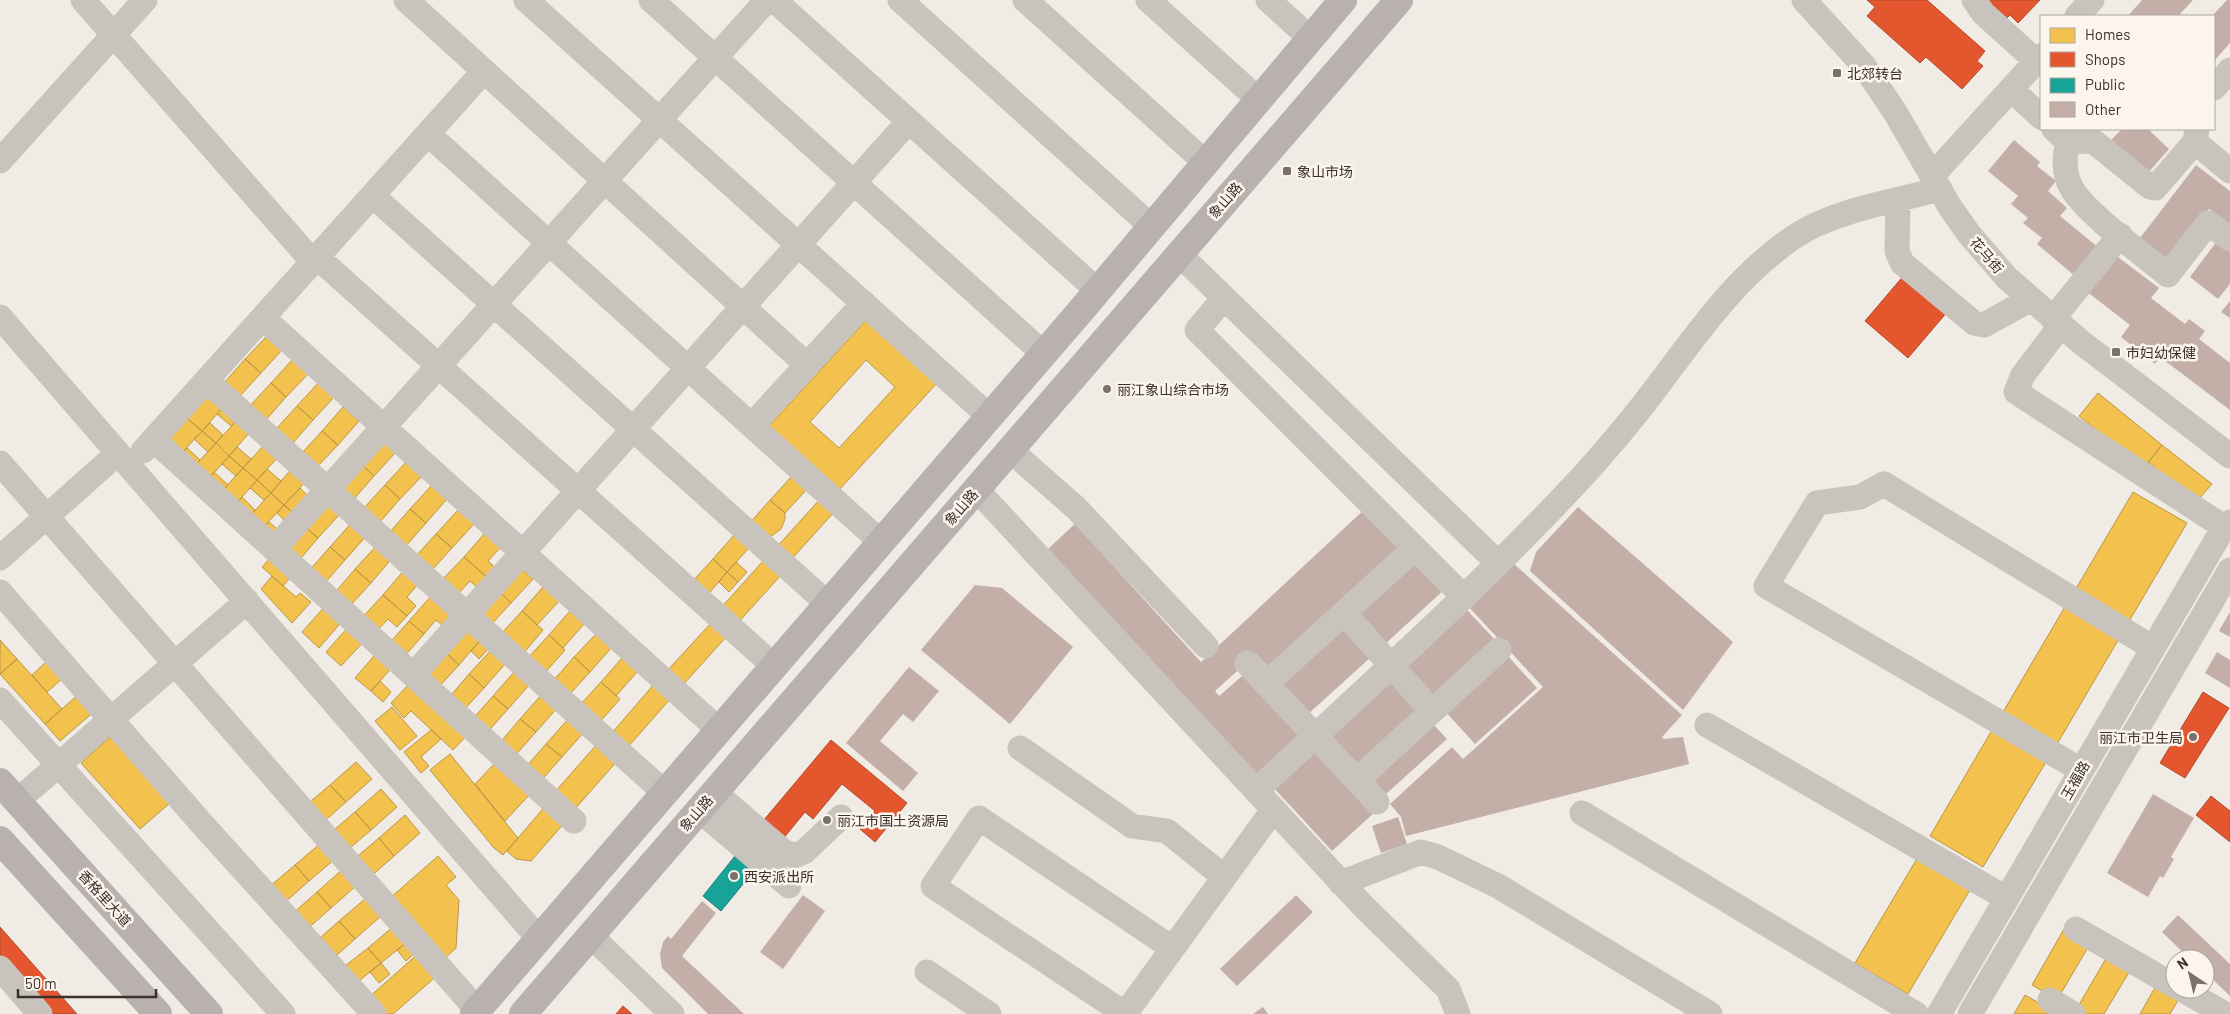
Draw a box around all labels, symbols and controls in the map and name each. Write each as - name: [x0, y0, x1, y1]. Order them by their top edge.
- legend: [2040, 15, 2215, 130]
- text: Homes: [2085, 25, 2130, 43]
- text: Shops: [2085, 50, 2125, 68]
- place label: 北郊转台: [1847, 65, 1903, 82]
- marker: 北郊转台: [1831, 67, 1843, 79]
- text: Public: [2085, 75, 2125, 93]
- text: Other: [2085, 100, 2122, 118]
- place label: 象山市场: [1297, 163, 1353, 180]
- marker: 象山市场: [1281, 165, 1293, 177]
- street label: 象山路: [1205, 179, 1245, 221]
- street label: 花马街: [1967, 234, 2007, 276]
- place label: 市妇幼保健: [2126, 344, 2196, 361]
- marker: 市妇幼保健: [2110, 346, 2122, 358]
- place label: 丽江象山综合市场: [1117, 381, 1229, 398]
- marker: 丽江象山综合市场: [1101, 383, 1113, 395]
- street label: 象山路: [941, 486, 981, 528]
- place label: 丽江市卫生局: [2099, 729, 2183, 746]
- marker: 丽江市卫生局: [2187, 731, 2199, 743]
- street label: 玉福路: [2057, 758, 2093, 802]
- street label: 象山路: [676, 792, 716, 834]
- place label: 丽江市国土资源局: [837, 812, 949, 829]
- marker: 丽江市国土资源局: [821, 814, 833, 826]
- street label: 香格里大道: [75, 866, 135, 930]
- place label: 西安派出所: [744, 868, 814, 885]
- marker: 西安派出所: [728, 870, 740, 882]
- north arrow: [2165, 949, 2215, 999]
- text: N: [2174, 953, 2191, 973]
- scale bar: [18, 966, 155, 998]
- text: 50 m: [25, 974, 57, 992]

